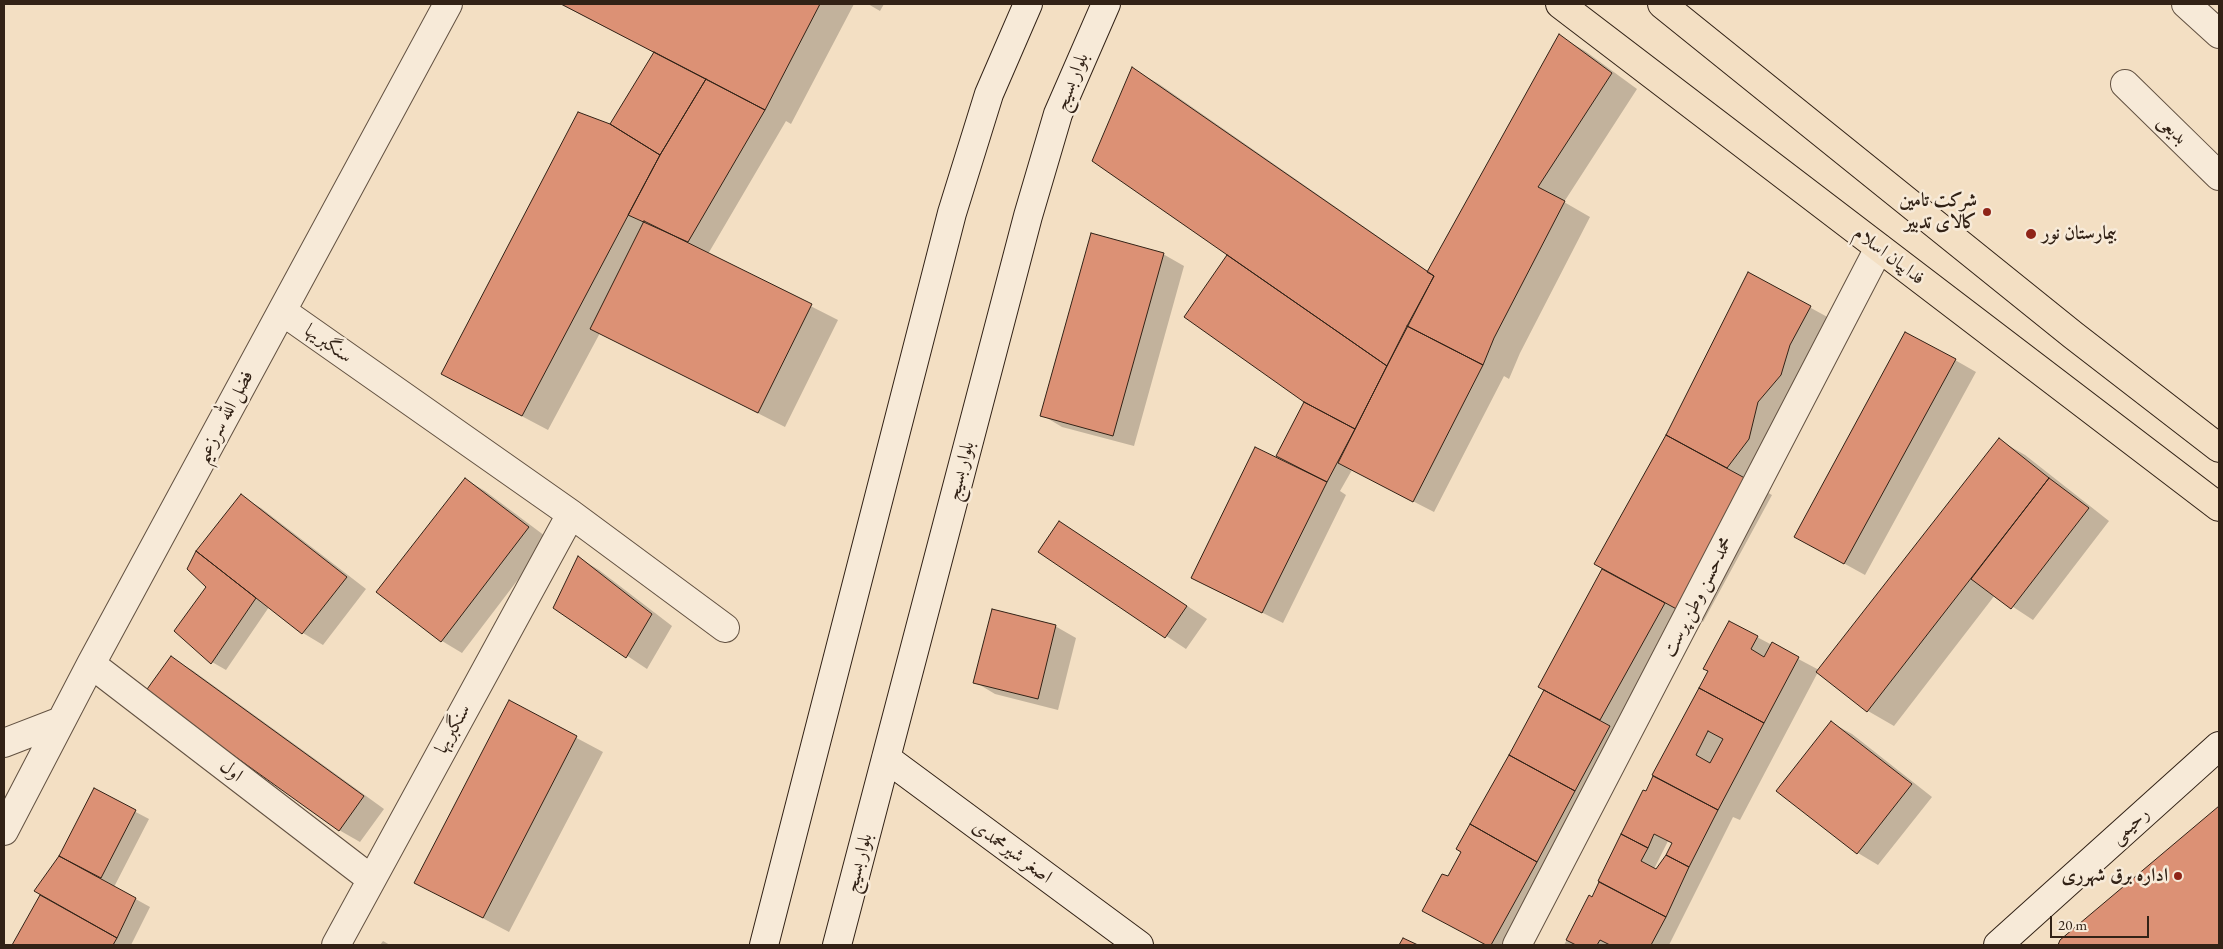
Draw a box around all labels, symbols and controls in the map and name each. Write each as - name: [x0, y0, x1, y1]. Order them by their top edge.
- street label: بلوار بسیج: [1050, 50, 1094, 114]
- street label: بدیعی: [2152, 110, 2192, 150]
- place label: شرکت تامین کالای تدبیر: [1899, 190, 1977, 234]
- marker: شرکت تامین کالای تدبیر: [1981, 206, 1993, 218]
- street label: فداییان اسلام: [1849, 222, 1929, 290]
- place label: بیمارستان نور: [2042, 223, 2117, 245]
- marker: بیمارستان نور: [2024, 227, 2038, 241]
- street label: سنگبریها: [300, 319, 356, 369]
- street label: فضل الله سرزعیم: [191, 367, 259, 467]
- street label: بلوار بسیج: [942, 439, 980, 503]
- street label: محمدحسن وطن پرست: [1658, 533, 1738, 661]
- street label: سنگبریها: [430, 700, 476, 758]
- street label: اول: [215, 755, 247, 787]
- street label: رحیمی: [2106, 803, 2154, 849]
- street label: اصغر شیرمحمدی: [968, 815, 1056, 889]
- street label: بلوار بسیج: [840, 831, 878, 895]
- place label: اداره برق شهرری: [2062, 865, 2168, 887]
- marker: اداره برق شهرری: [2172, 870, 2184, 882]
- scale bar: [2053, 906, 2152, 938]
- text: 20 m: [2058, 915, 2087, 934]

